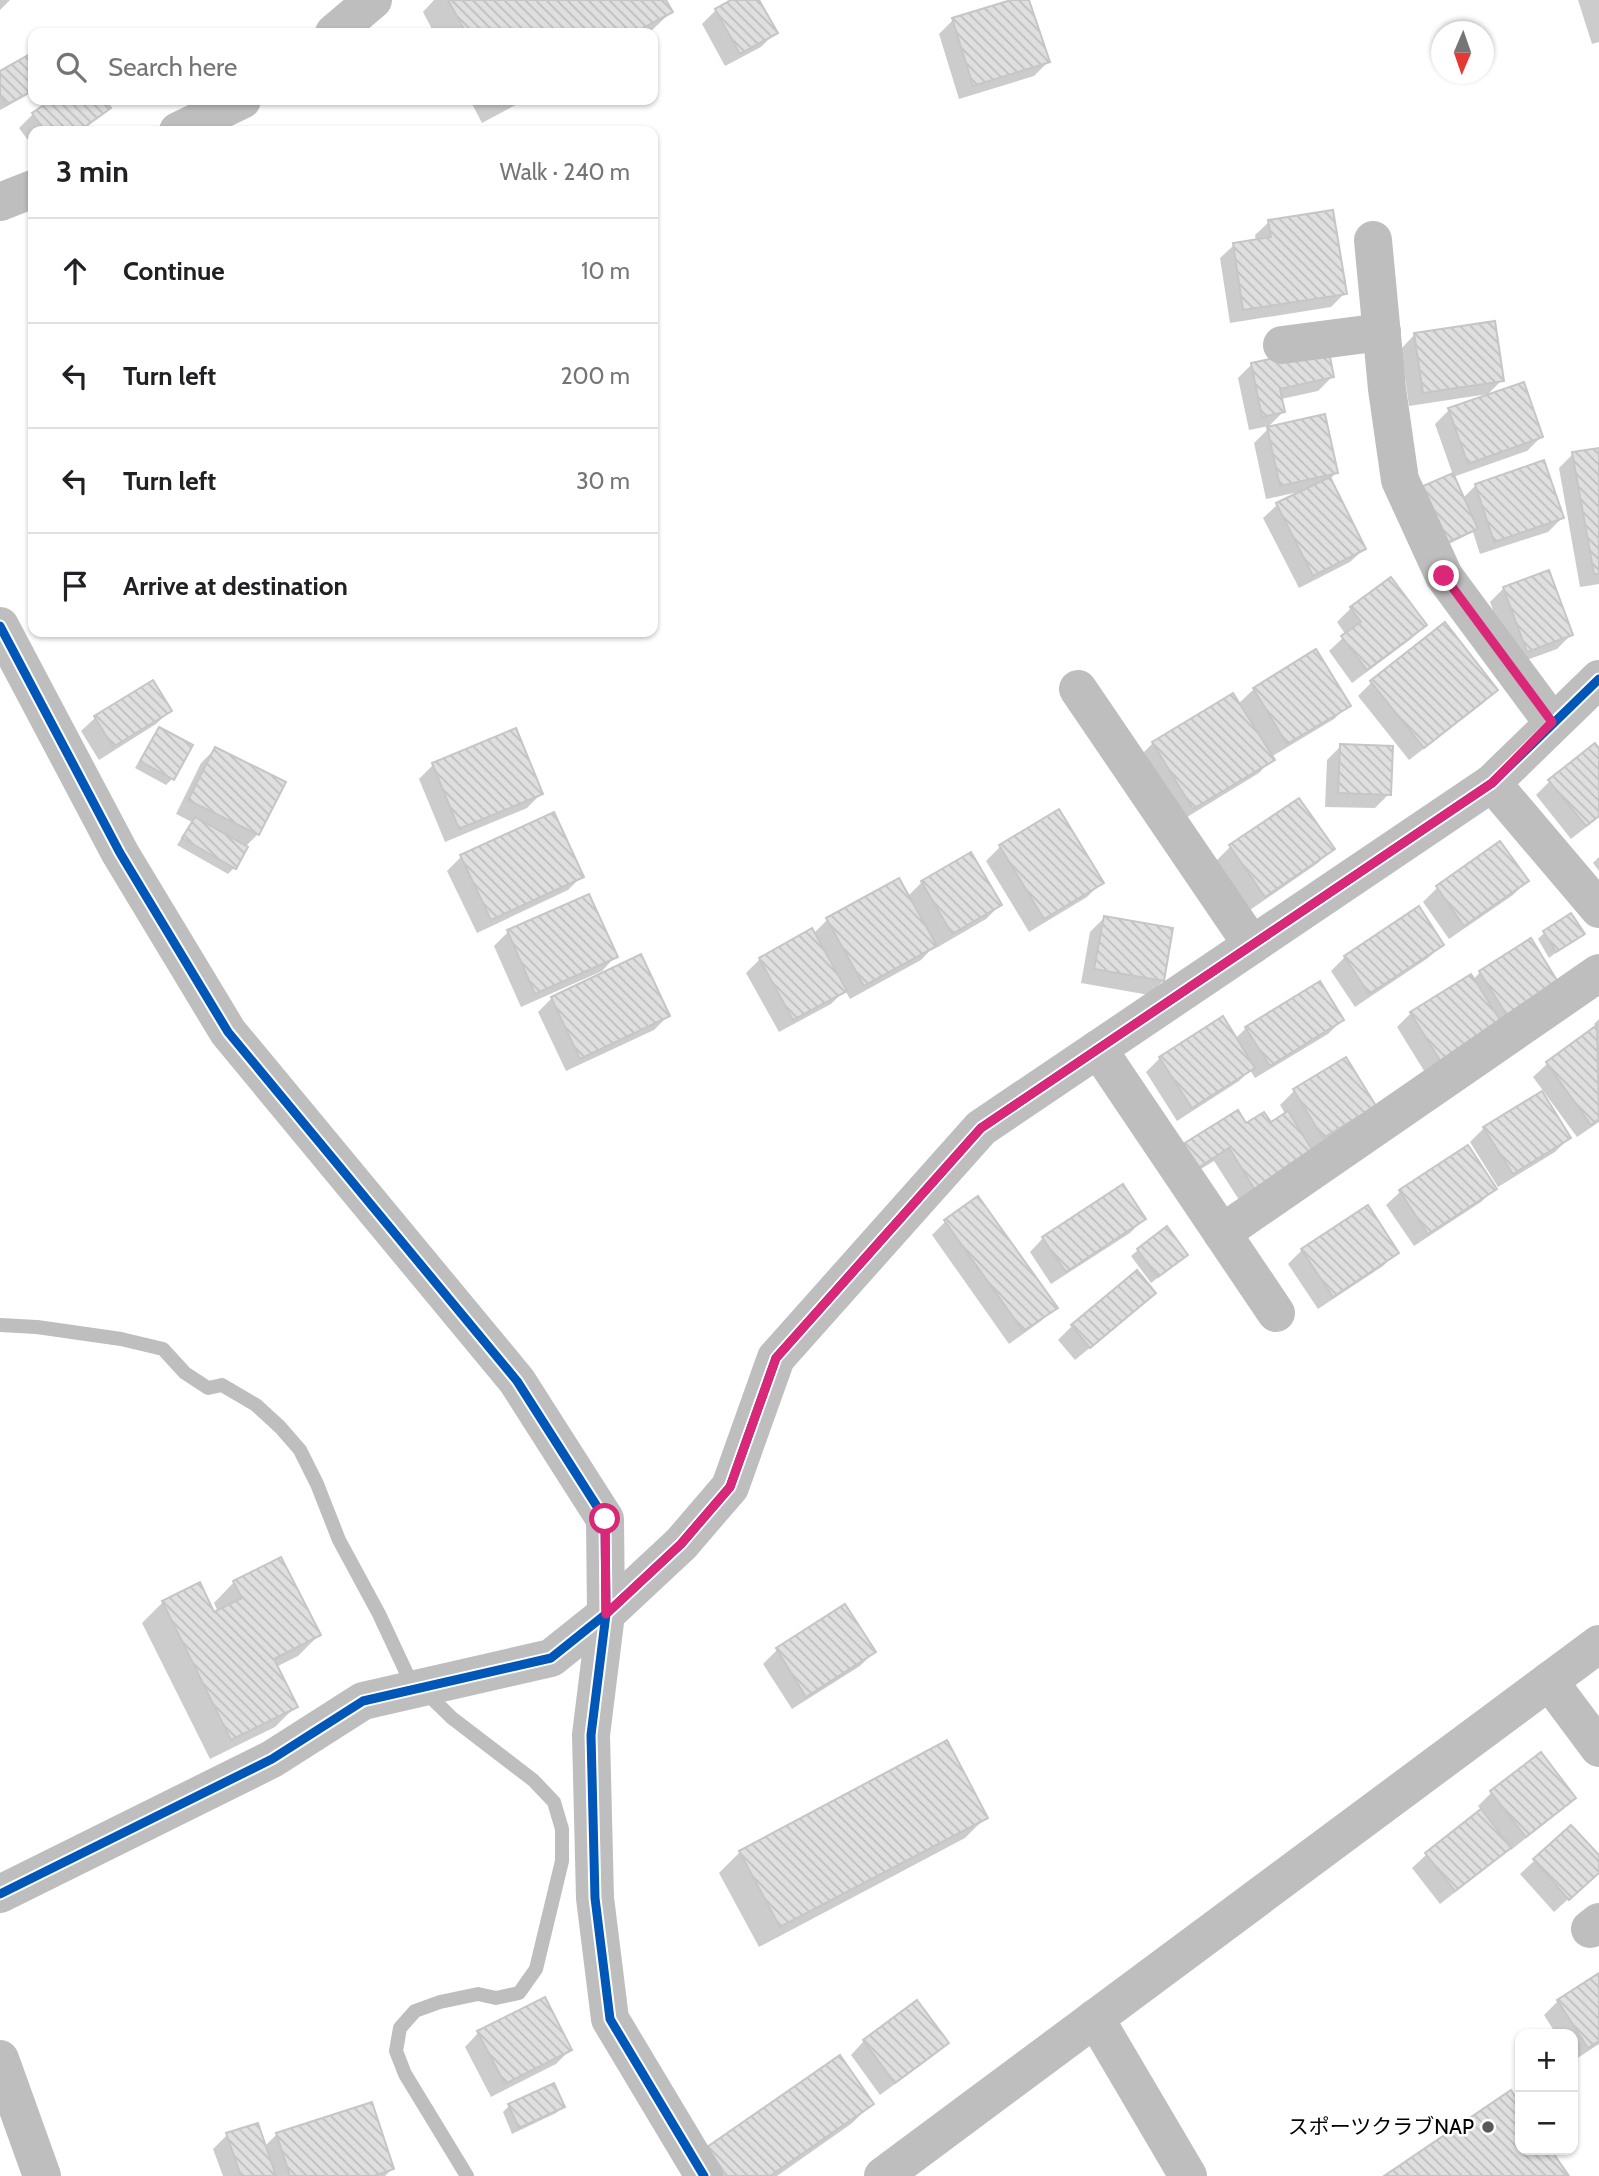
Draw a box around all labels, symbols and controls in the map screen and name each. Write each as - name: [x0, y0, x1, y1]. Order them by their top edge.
- north arrow: [1431, 21, 1494, 84]
- search box: [28, 28, 658, 105]
- icon: search: [52, 48, 90, 86]
- text: Search here: [108, 51, 237, 83]
- text: 3 min: [56, 153, 129, 190]
- text: Walk · 240 m: [500, 158, 630, 186]
- icon: ahead: [56, 252, 94, 290]
- text: Continue: [123, 255, 225, 287]
- text: 10 m: [581, 257, 630, 285]
- icon: left: [56, 357, 94, 395]
- text: Turn left: [123, 360, 216, 392]
- text: 200 m: [560, 362, 630, 390]
- icon: left: [56, 462, 94, 500]
- text: Turn left: [123, 465, 216, 497]
- text: 30 m: [576, 467, 630, 495]
- route end: [1428, 560, 1459, 591]
- icon: arrive: [56, 567, 94, 605]
- text: Arrive at destination: [123, 570, 348, 602]
- route start: [589, 1503, 620, 1534]
- map controls: [1515, 2029, 1578, 2155]
- button: +: [1515, 2029, 1578, 2092]
- button: −: [1515, 2092, 1578, 2155]
- place label: スポーツクラブNAP: [1288, 2114, 1474, 2139]
- marker: スポーツクラブNAP: [1480, 2119, 1496, 2135]

